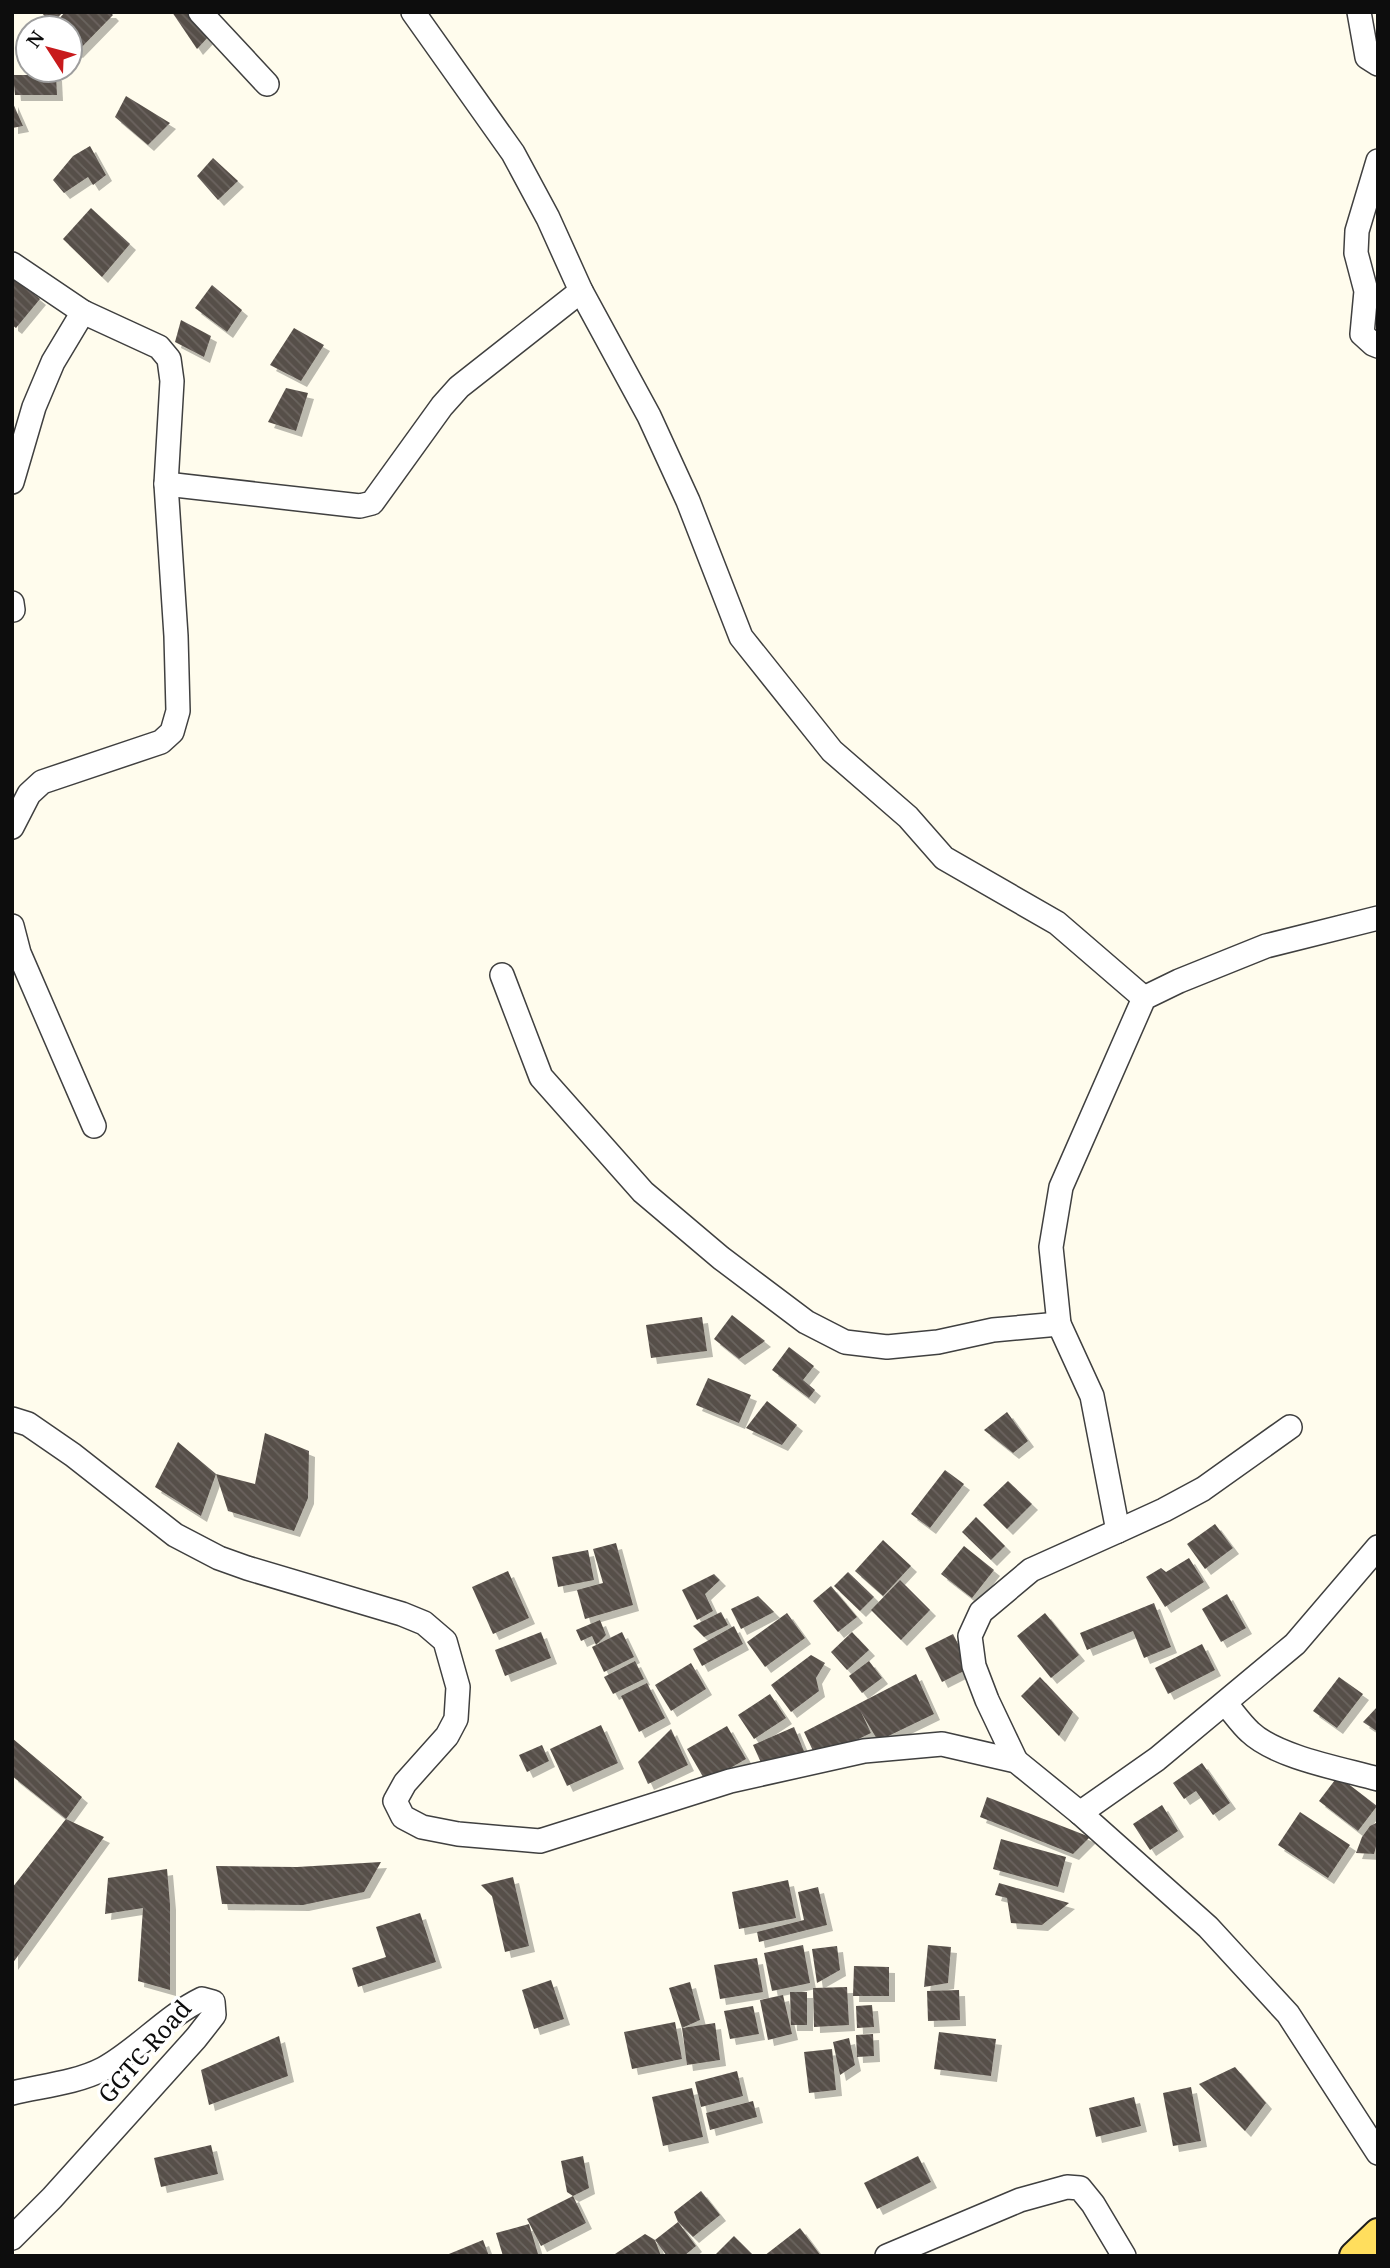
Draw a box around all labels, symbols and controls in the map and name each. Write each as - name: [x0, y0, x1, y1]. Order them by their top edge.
- north arrow: [14, 14, 84, 84]
- text: N: [20, 25, 50, 53]
- street label: GGTC Road: [90, 1992, 198, 2110]

